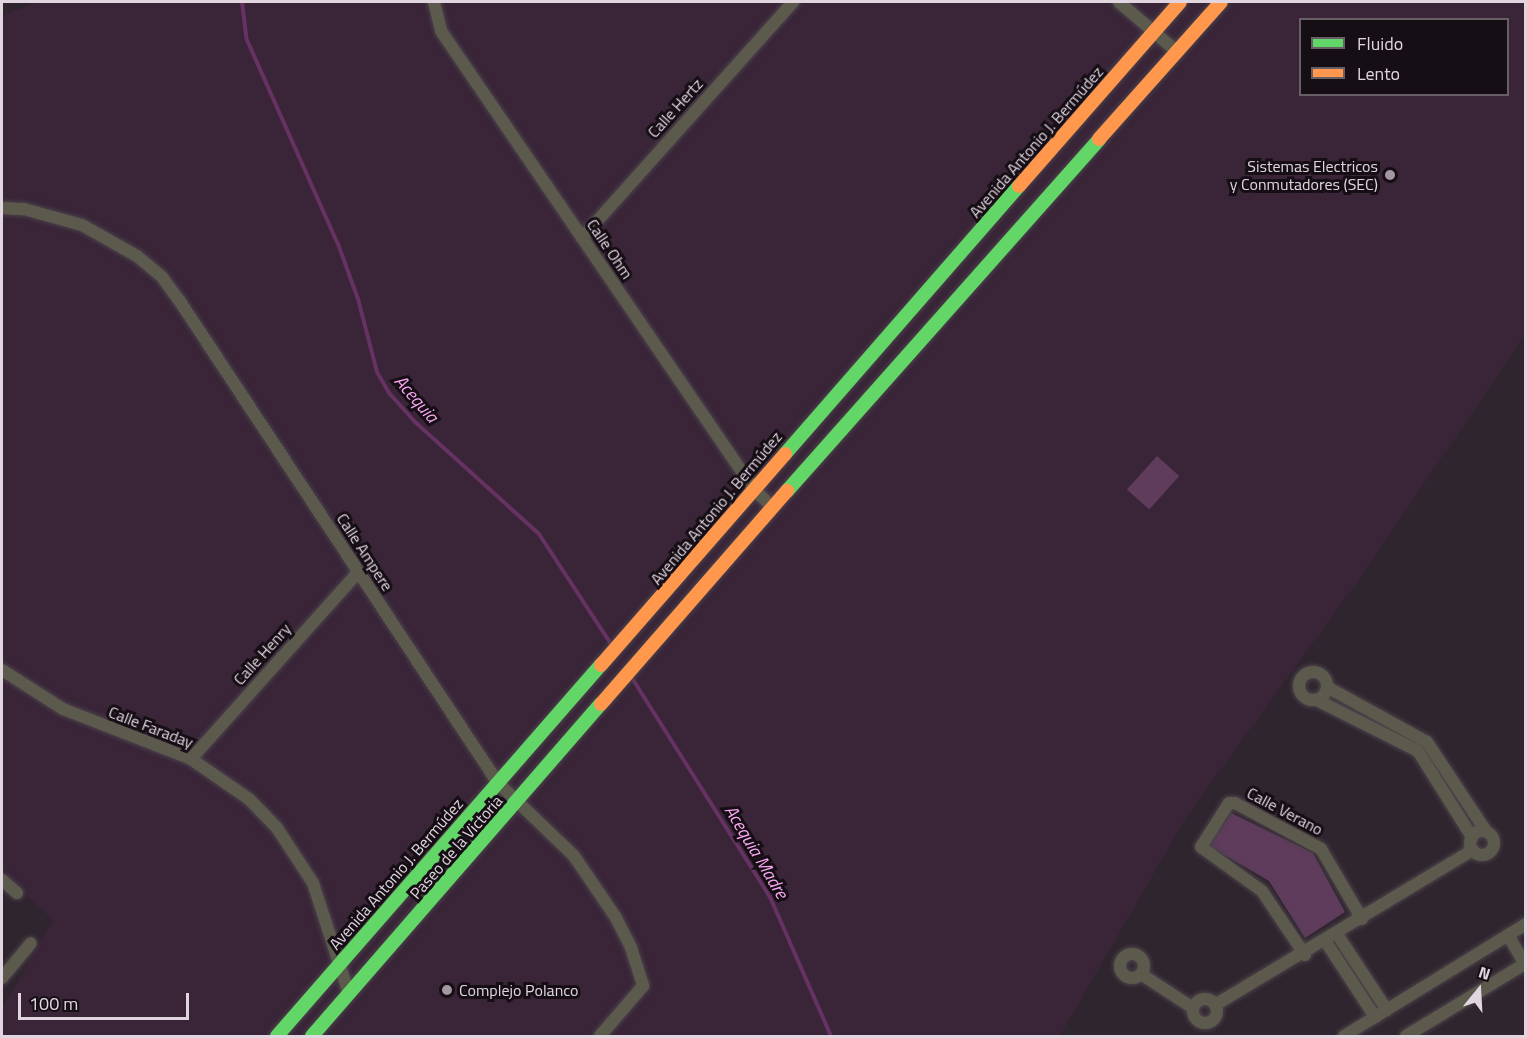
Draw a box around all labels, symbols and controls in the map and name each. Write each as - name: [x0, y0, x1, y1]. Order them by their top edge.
- legend: [1299, 18, 1509, 96]
- text: Fluido: [1357, 30, 1403, 57]
- text: Lento: [1357, 60, 1400, 87]
- street label: Avenida Antonio J. Bermúdez: [965, 63, 1107, 221]
- street label: Calle Hertz: [643, 74, 707, 142]
- place label: Sistemas Electricos y Conmutadores (SEC): [1230, 156, 1378, 194]
- marker: Sistemas Electricos y Conmutadores (SEC): [1383, 168, 1397, 182]
- street label: Calle Ohm: [583, 215, 637, 283]
- water label: Acequia: [390, 371, 442, 427]
- street label: Avenida Antonio J. Bermúdez: [646, 428, 786, 588]
- street label: Calle Ampere: [333, 510, 397, 594]
- street label: Calle Henry: [229, 619, 295, 689]
- street label: Calle Faraday: [106, 702, 196, 752]
- street label: Calle Verano: [1244, 783, 1326, 839]
- street label: Paseo de la Victoria: [406, 791, 506, 903]
- street label: Avenida Antonio J. Bermúdez: [325, 795, 467, 953]
- water label: Acequia Madre: [720, 801, 792, 903]
- north arrow: [1449, 960, 1509, 1020]
- text: N: [1476, 960, 1494, 986]
- place label: Complejo Polanco: [459, 980, 579, 1000]
- scale bar: [21, 981, 192, 1019]
- marker: Complejo Polanco: [440, 983, 454, 997]
- text: 100 m: [29, 990, 78, 1017]

